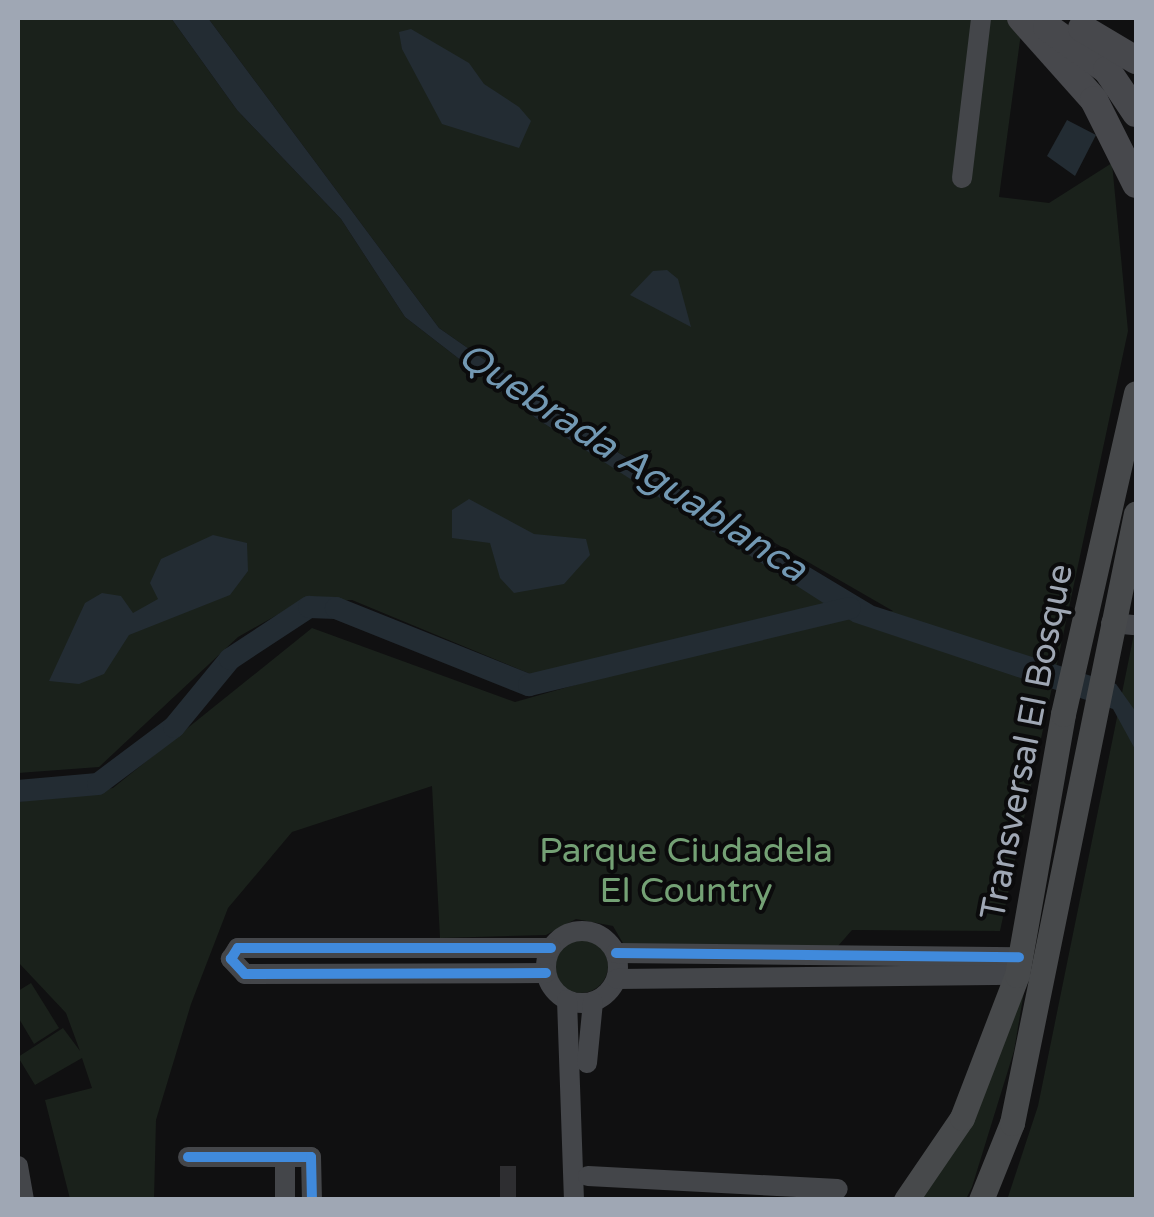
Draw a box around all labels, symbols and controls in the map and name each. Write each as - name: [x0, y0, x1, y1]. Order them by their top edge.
- water label: Quebrada Aguablanca: [449, 333, 815, 593]
- street label: Transversal El Bosque: [972, 561, 1082, 923]
- park label: Parque Ciudadela El Country: [539, 830, 833, 912]

